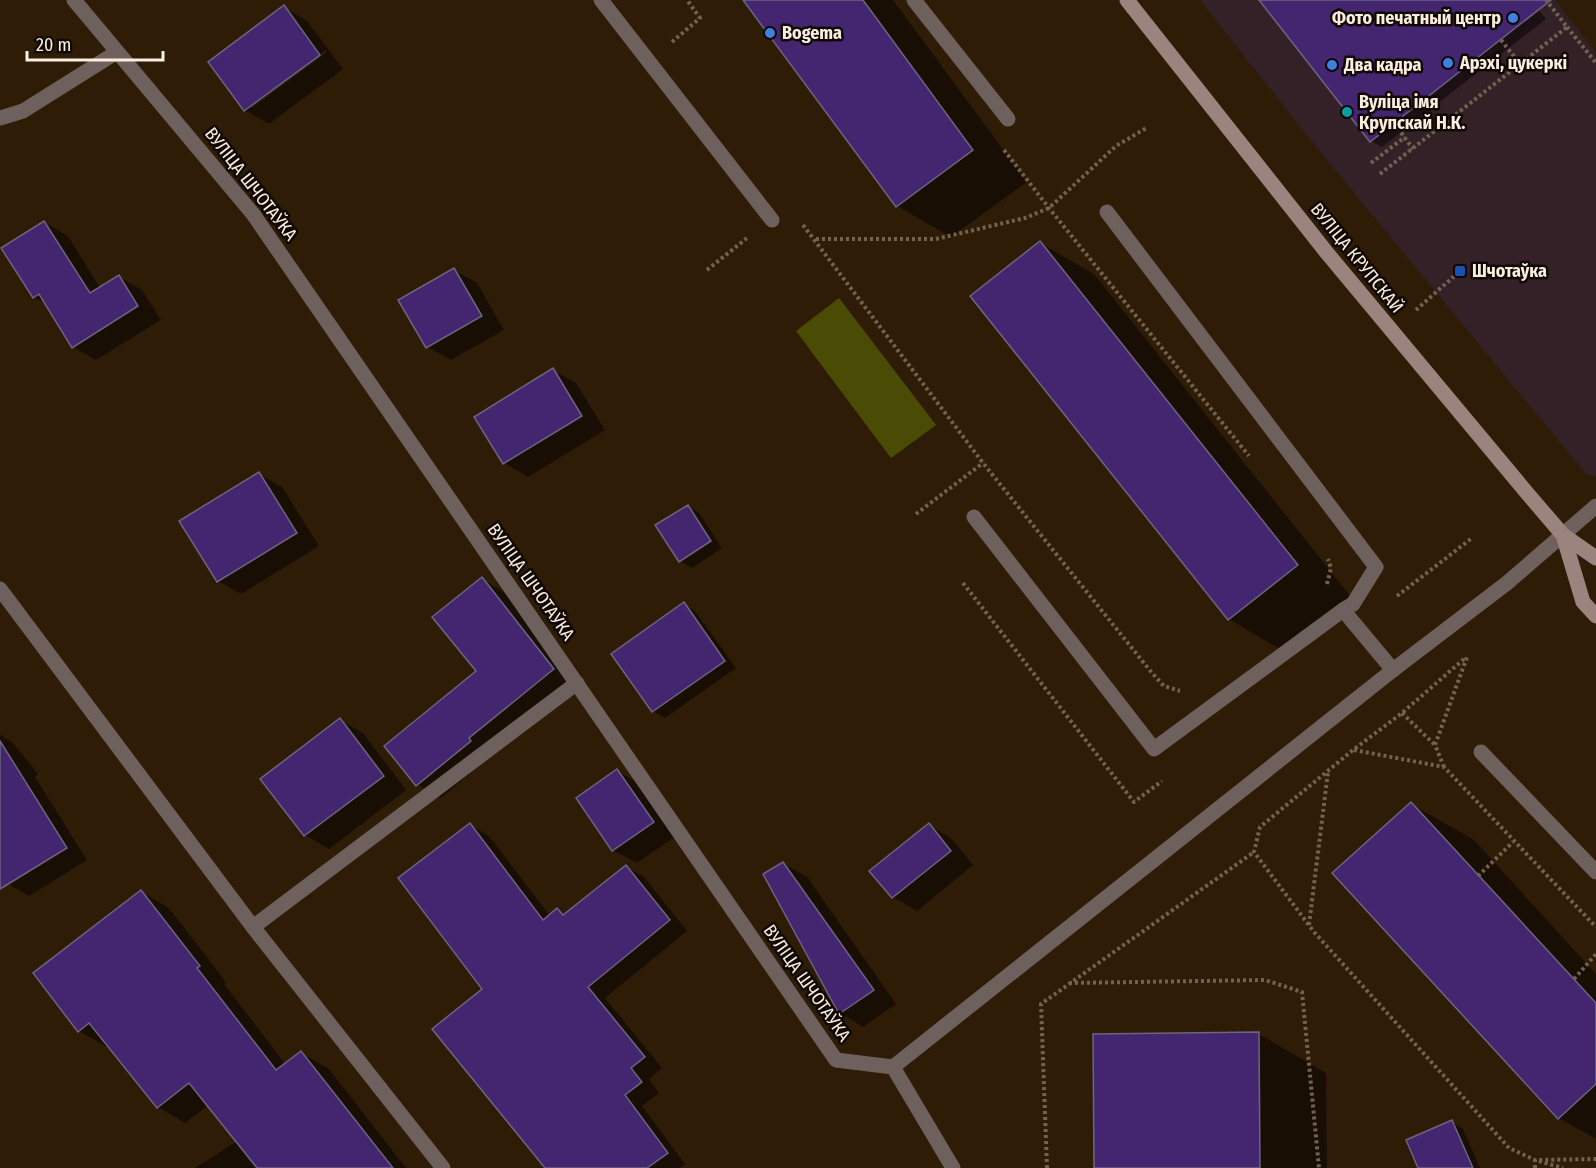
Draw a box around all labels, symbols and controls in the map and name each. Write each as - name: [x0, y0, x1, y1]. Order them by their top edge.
- place label: Фото печатный центр: [1332, 7, 1501, 29]
- marker: Фото печатный центр: [1506, 11, 1520, 25]
- place label: Bogema: [782, 22, 842, 44]
- scale bar: [27, 24, 164, 62]
- marker: Bogema: [763, 26, 777, 40]
- text: 20 m: [36, 34, 71, 56]
- place label: Арэхі, цукеркі: [1459, 52, 1567, 74]
- place label: Два кадра: [1343, 54, 1422, 76]
- marker: Арэхі, цукеркі: [1441, 56, 1455, 70]
- marker: Два кадра: [1325, 58, 1339, 72]
- place label: Вуліца імя Крупскай Н.К.: [1359, 91, 1465, 134]
- marker: Вуліца імя Крупскай Н.К.: [1340, 105, 1354, 119]
- street label: ВУЛІЦА ШЧОТАЎКА: [200, 122, 303, 245]
- street label: ВУЛІЦА КРУПСКАЙ: [1306, 199, 1408, 317]
- place label: Шчотаўка: [1472, 260, 1547, 282]
- marker: Шчотаўка: [1453, 264, 1467, 278]
- street label: ВУЛІЦА ШЧОТАЎКА: [483, 519, 581, 645]
- street label: ВУЛІЦА ШЧОТАЎКА: [759, 920, 857, 1046]

